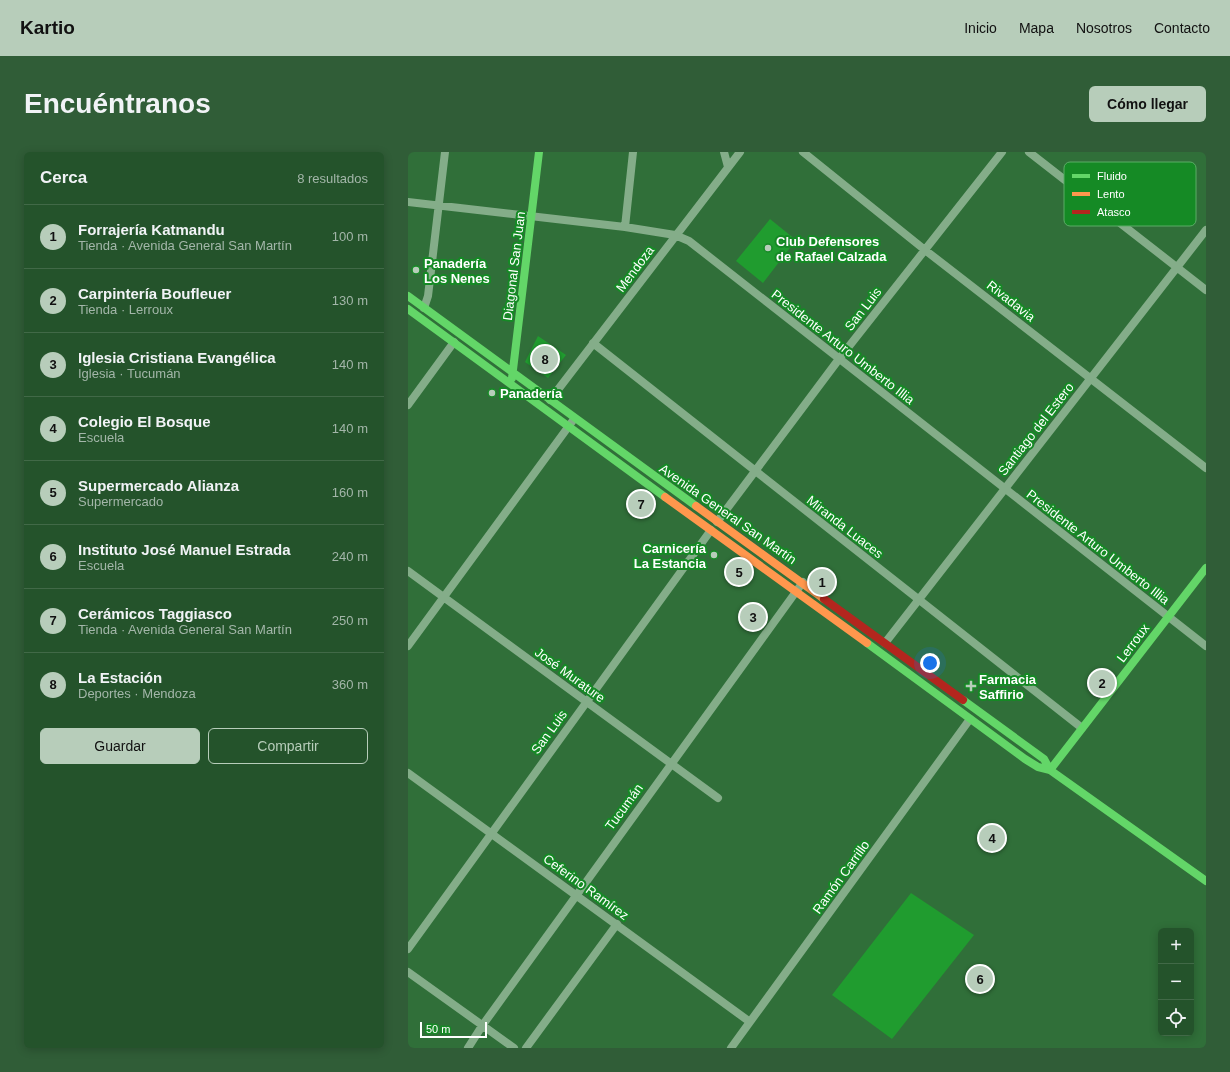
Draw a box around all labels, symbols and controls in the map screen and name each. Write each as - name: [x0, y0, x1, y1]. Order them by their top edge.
- text: Kartio: [20, 17, 75, 38]
- text: Inicio: [964, 20, 997, 36]
- text: Mapa: [1019, 20, 1054, 36]
- text: Nosotros: [1076, 20, 1132, 36]
- text: Contacto: [1154, 20, 1210, 36]
- button: Cómo llegar: [1089, 86, 1206, 122]
- text: Encuéntranos: [24, 88, 211, 119]
- legend: [1064, 162, 1196, 226]
- text: Cerca: [40, 168, 87, 187]
- text: Fluido: [1097, 170, 1127, 182]
- text: 8 resultados: [297, 171, 368, 186]
- text: Lento: [1097, 188, 1125, 200]
- text: Atasco: [1097, 206, 1131, 218]
- street label: Diagonal San Juan: [500, 211, 528, 321]
- text: Forrajería Katmandu: [78, 221, 225, 238]
- text: 1: [49, 229, 57, 244]
- text: 100 m: [332, 229, 368, 244]
- place label: Club Defensores de Rafael Calzada: [776, 234, 887, 264]
- text: Tienda · Avenida General San Martín: [78, 238, 292, 253]
- street label: Mendoza: [613, 243, 658, 295]
- marker: Club Defensores de Rafael Calzada: [763, 243, 773, 253]
- place label: Panadería Los Nenes: [424, 256, 490, 286]
- marker: Panadería Los Nenes: [411, 265, 421, 275]
- street label: Rivadavia: [984, 278, 1039, 325]
- street label: San Luis: [842, 284, 885, 334]
- text: Carpintería Boufleuer: [78, 285, 231, 302]
- street label: Presidente Arturo Umberto Illia: [769, 287, 918, 408]
- text: 2: [49, 293, 57, 308]
- text: 130 m: [332, 293, 368, 308]
- text: Tienda · Lerroux: [78, 302, 173, 317]
- pin: 8: [532, 344, 558, 374]
- text: Iglesia Cristiana Evangélica: [78, 349, 276, 366]
- text: 3: [49, 357, 57, 372]
- text: 140 m: [332, 357, 368, 372]
- text: Iglesia · Tucumán: [78, 366, 181, 381]
- street label: Santiago del Estero: [995, 380, 1077, 478]
- place label: Panadería: [500, 386, 563, 401]
- marker: Panadería: [487, 388, 497, 398]
- text: Colegio El Bosque: [78, 413, 211, 430]
- text: 4: [49, 421, 57, 436]
- text: 140 m: [332, 421, 368, 436]
- text: Escuela: [78, 430, 124, 445]
- street label: Avenida General San Martín: [657, 461, 799, 567]
- text: Supermercado Alianza: [78, 477, 239, 494]
- text: 5: [49, 485, 57, 500]
- text: 160 m: [332, 485, 368, 500]
- street label: Presidente Arturo Umberto Illia: [1024, 487, 1173, 608]
- pin: 7: [628, 489, 654, 519]
- street label: Miranda Luaces: [804, 493, 886, 562]
- text: Supermercado: [78, 494, 163, 509]
- text: Instituto José Manuel Estrada: [78, 541, 291, 558]
- place label: Carnicería La Estancia: [634, 541, 707, 571]
- text: 6: [49, 549, 57, 564]
- text: 240 m: [332, 549, 368, 564]
- marker: Carnicería La Estancia: [709, 550, 719, 560]
- pin: 5: [726, 557, 752, 587]
- text: Escuela: [78, 558, 124, 573]
- pin: 1: [809, 567, 835, 597]
- pin: 3: [740, 602, 766, 632]
- text: Cerámicos Taggiasco: [78, 605, 232, 622]
- text: 7: [49, 613, 57, 628]
- text: 250 m: [332, 613, 368, 628]
- street label: Lerroux: [1114, 620, 1153, 665]
- text: Tienda · Avenida General San Martín: [78, 622, 292, 637]
- street label: José Murature: [532, 645, 608, 705]
- your location: [920, 653, 940, 673]
- pin: 2: [1089, 668, 1115, 698]
- text: La Estación: [78, 669, 162, 686]
- place label: Farmacia Saffirio: [979, 672, 1037, 702]
- text: 8: [49, 677, 57, 692]
- text: 360 m: [332, 677, 368, 692]
- marker: Farmacia Saffirio: [966, 681, 976, 691]
- text: Deportes · Mendoza: [78, 686, 196, 701]
- street label: San Luis: [528, 707, 570, 757]
- button: Guardar: [40, 728, 200, 764]
- button: Compartir: [208, 728, 368, 764]
- street label: Tucumán: [602, 781, 646, 833]
- pin: 4: [979, 823, 1005, 853]
- street label: Ramón Carrillo: [809, 838, 873, 916]
- street label: Ceferino Ramírez: [540, 851, 632, 923]
- map controls: [1158, 928, 1194, 1036]
- button: +: [1158, 928, 1194, 964]
- pin: 6: [967, 964, 993, 994]
- button: −: [1158, 964, 1194, 1000]
- button: locate: [1158, 1000, 1194, 1036]
- scale bar: [420, 1020, 487, 1039]
- text: 50 m: [426, 1023, 450, 1035]

